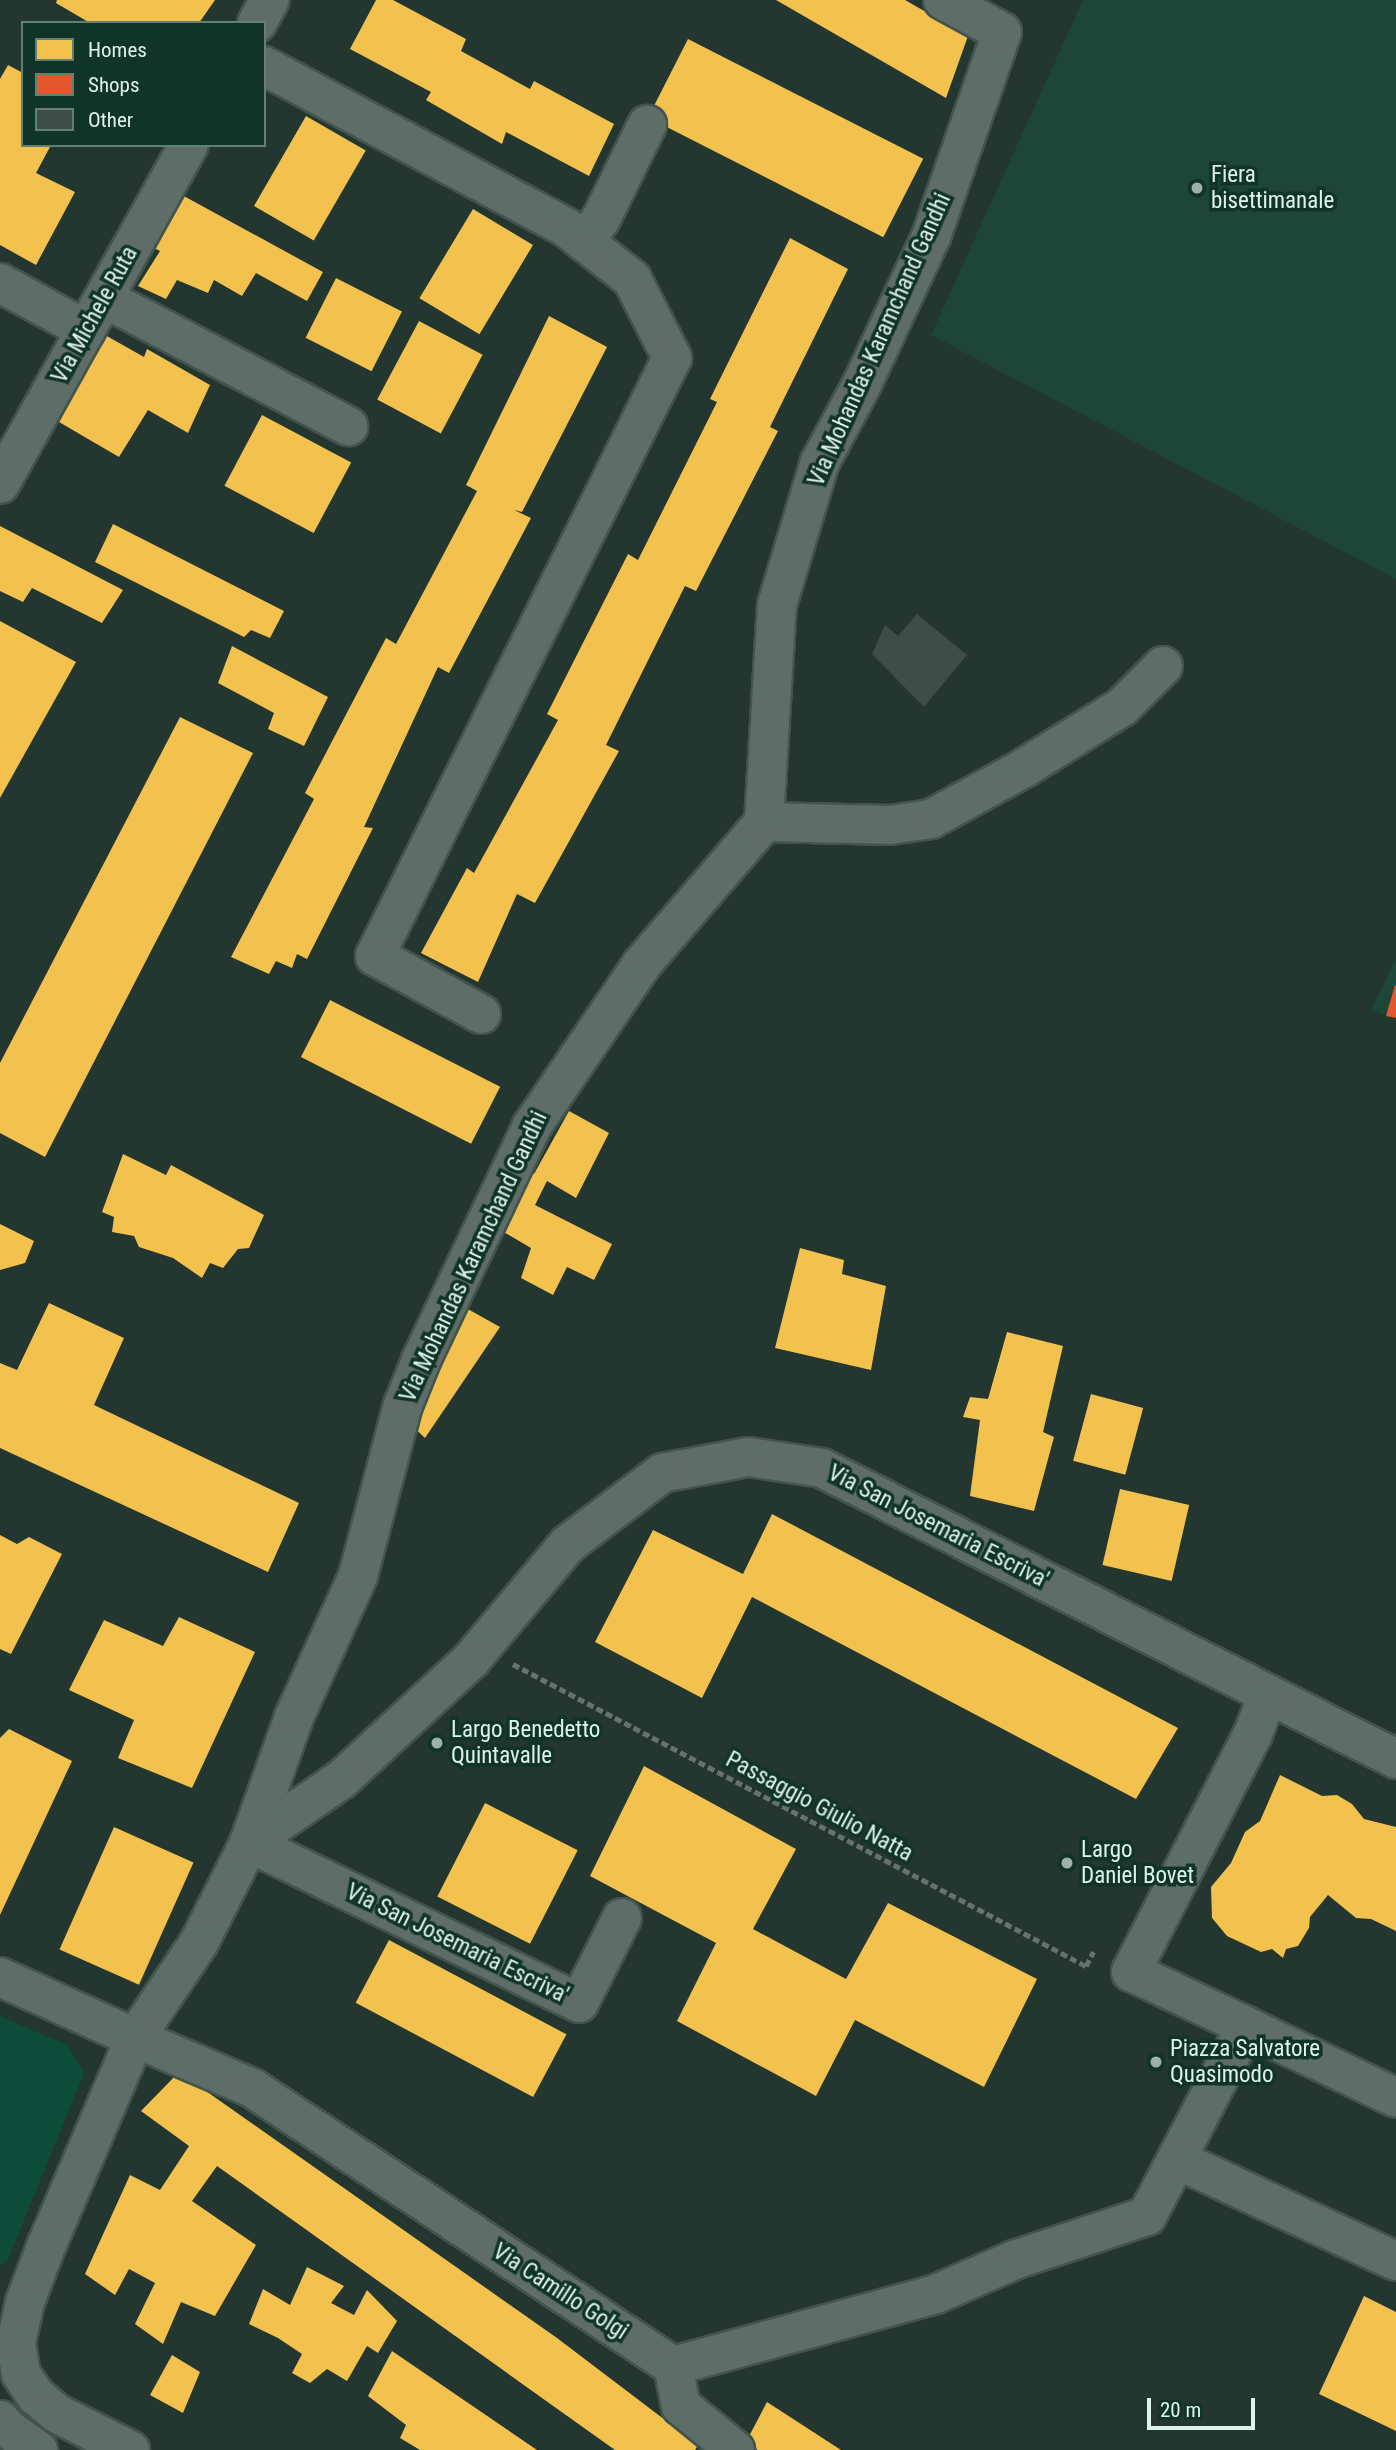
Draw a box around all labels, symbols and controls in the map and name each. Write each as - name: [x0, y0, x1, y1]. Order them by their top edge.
- legend: [21, 21, 266, 147]
- text: Homes: [88, 38, 147, 62]
- text: Shops: [88, 73, 140, 97]
- text: Other: [88, 108, 133, 132]
- place label: Fiera bisettimanale: [1211, 161, 1334, 215]
- marker: Fiera bisettimanale: [1189, 180, 1205, 196]
- street label: Via Mohandas Karamchand Gandhi: [803, 189, 957, 491]
- street label: Via Michele Ruta: [46, 242, 144, 388]
- street label: Via Mohandas Karamchand Gandhi: [394, 1107, 554, 1407]
- street label: Via San Josemaria Escriva': [823, 1459, 1053, 1595]
- place label: Largo Benedetto Quintavalle: [451, 1716, 600, 1770]
- marker: Largo Benedetto Quintavalle: [429, 1735, 445, 1751]
- street label: Passaggio Giulio Natta: [721, 1746, 917, 1868]
- place label: Largo Daniel Bovet: [1081, 1836, 1194, 1890]
- marker: Largo Daniel Bovet: [1059, 1855, 1075, 1871]
- street label: Via San Josemaria Escriva': [342, 1878, 572, 2010]
- place label: Piazza Salvatore Quasimodo: [1170, 2035, 1320, 2089]
- marker: Piazza Salvatore Quasimodo: [1148, 2054, 1164, 2070]
- street label: Via Camillo Golgi: [487, 2238, 633, 2346]
- scale bar: [1151, 2384, 1260, 2428]
- text: 20 m: [1160, 2398, 1201, 2422]

